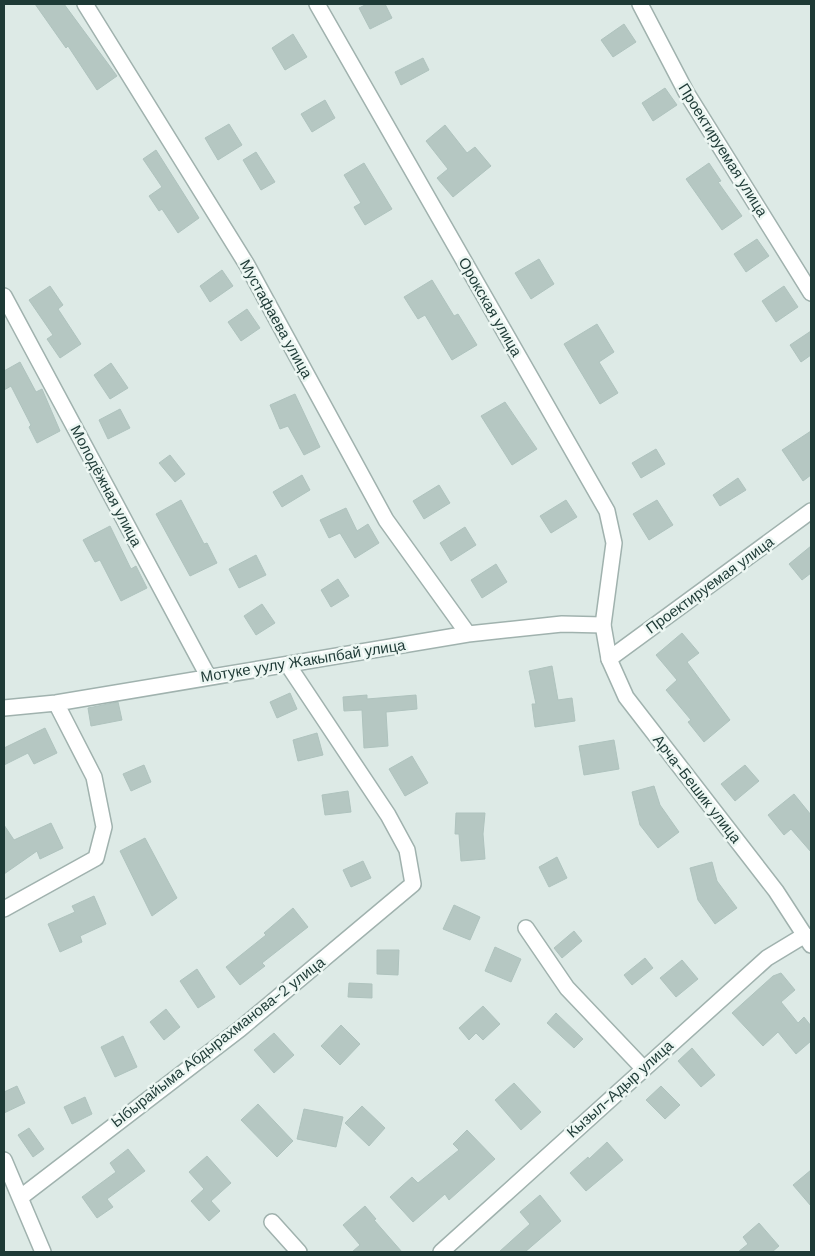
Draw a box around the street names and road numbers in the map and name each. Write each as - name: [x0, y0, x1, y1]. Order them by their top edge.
- street label: Проектируемая улица: [674, 80, 773, 221]
- street label: Орокская улица: [454, 254, 527, 361]
- street label: Мустафаева улица: [235, 256, 317, 383]
- street label: Молодёжная улица: [66, 422, 147, 551]
- street label: Проектируемая улица: [642, 531, 779, 638]
- street label: Мотуке уулу Жакыпбай улица: [199, 635, 408, 687]
- street label: Арча-Бешик улица: [648, 731, 746, 848]
- street label: Ыбырайыма Абдырахманова-2 улица: [107, 952, 330, 1132]
- street label: Кызыл-Адыр улица: [562, 1035, 678, 1142]

